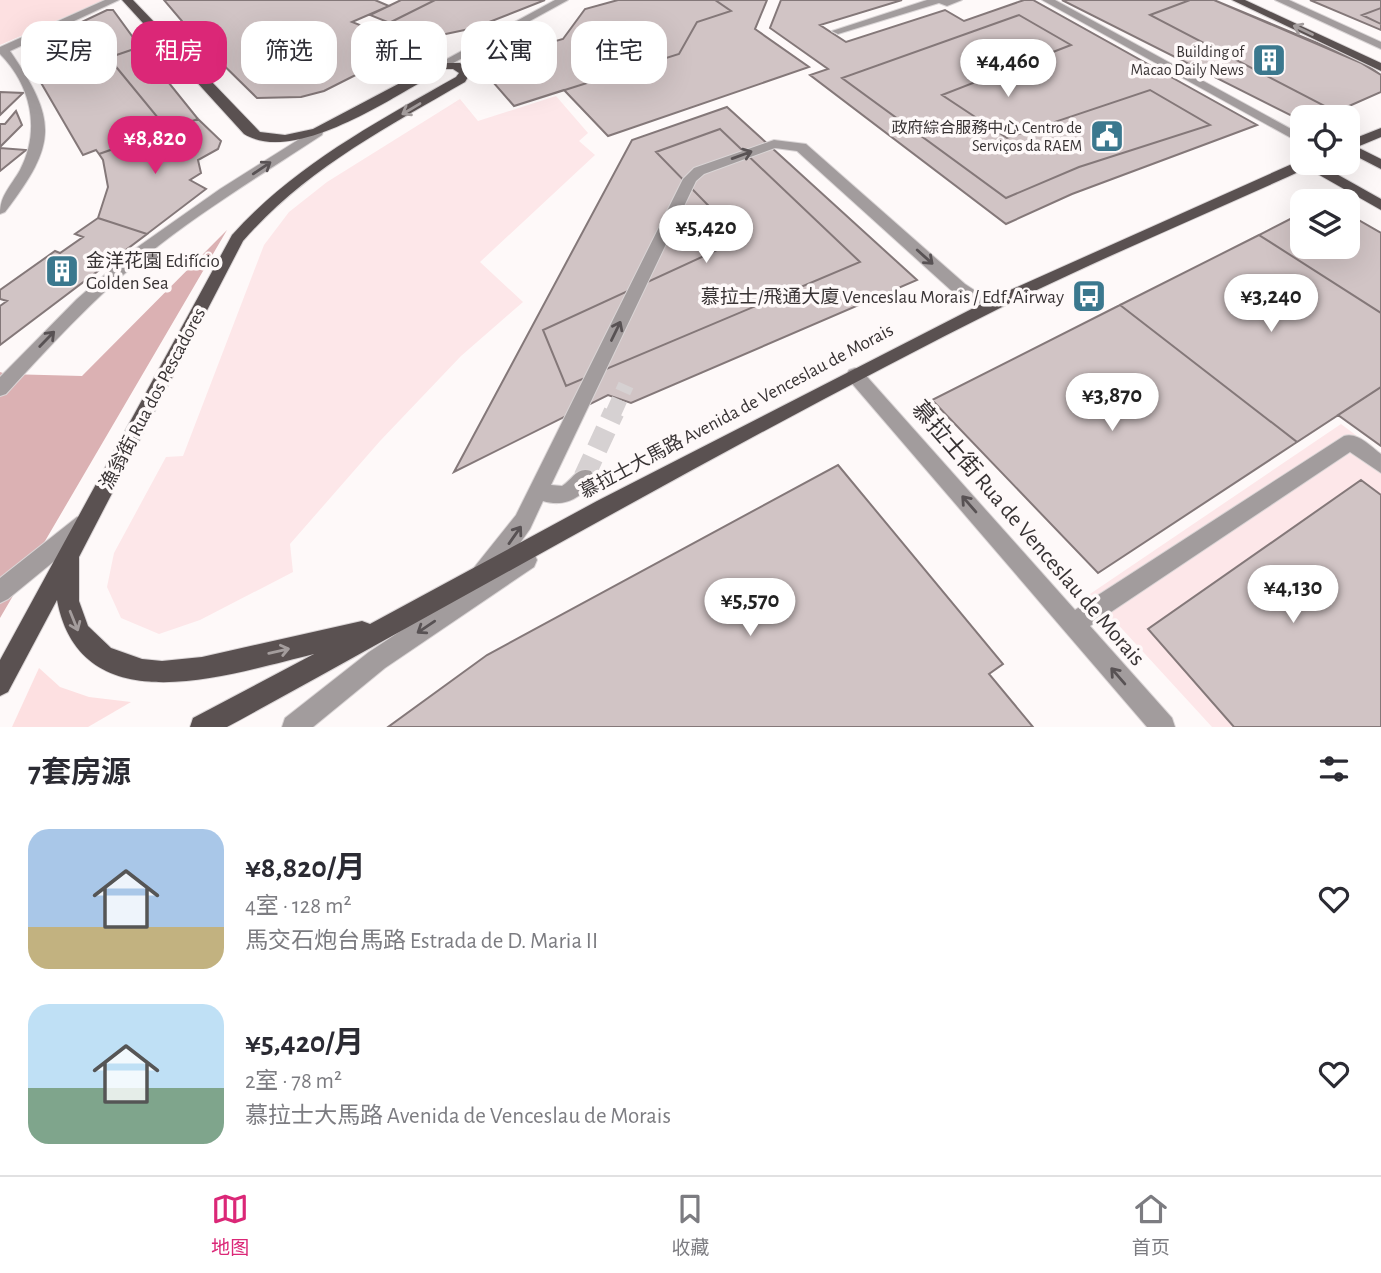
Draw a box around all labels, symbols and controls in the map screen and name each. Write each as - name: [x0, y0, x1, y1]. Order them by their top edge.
- chip: 买房: [21, 21, 117, 84]
- chip: 租房: [131, 21, 227, 84]
- chip: 筛选: [241, 21, 337, 84]
- chip: 新上: [351, 21, 447, 84]
- chip: 公寓: [461, 21, 557, 84]
- chip: 住宅: [571, 21, 667, 84]
- one-way arrow: [1293, 23, 1314, 36]
- pin: ¥4,460: [951, 40, 1065, 99]
- building icon: Building of Macao Daily News: [1250, 41, 1288, 79]
- place label: Building of Macao Daily News: [1131, 44, 1245, 79]
- text: ¥4,460: [976, 50, 1040, 73]
- one-way arrow: [401, 102, 421, 116]
- map controls: [1290, 105, 1360, 259]
- button: locate: [1290, 105, 1360, 175]
- pin: ¥8,820: [98, 116, 212, 176]
- public building icon: 政府綜合服務中心 Centro de Serviços da RAEM: [1088, 117, 1126, 155]
- place label: 政府綜合服務中心 Centro de Serviços da RAEM: [891, 119, 1082, 154]
- text: ¥8,820: [124, 127, 186, 150]
- one-way arrow: [730, 148, 752, 160]
- one-way arrow: [252, 160, 272, 174]
- button: layers: [1290, 189, 1360, 259]
- pin: ¥5,420: [649, 205, 763, 265]
- text: ¥5,420: [675, 216, 737, 239]
- one-way arrow: [916, 249, 934, 265]
- place label: 金洋花園 Edifício Golden Sea: [86, 250, 220, 293]
- building icon: 金洋花園 Edifício Golden Sea: [43, 252, 81, 290]
- pin: ¥3,240: [1214, 274, 1328, 334]
- bus stop icon: 慕拉士/飛通大廈 Venceslau Morais / Edf. Airway: [1070, 277, 1108, 315]
- text: ¥3,240: [1240, 285, 1302, 308]
- place label: 慕拉士/飛通大廈 Venceslau Morais / Edf. Airway: [701, 286, 1064, 307]
- street label: 漁翁街 Rua dos Pescadores: [96, 304, 209, 493]
- street label: 慕拉士大馬路 Avenida de Venceslau de Morais: [576, 319, 897, 502]
- one-way arrow: [610, 321, 624, 342]
- one-way arrow: [38, 331, 55, 348]
- pin: ¥3,870: [1055, 374, 1169, 433]
- text: ¥3,870: [1082, 384, 1142, 407]
- street label: 慕拉士街 Rua de Venceslau de Morais: [907, 396, 1150, 670]
- one-way arrow: [961, 495, 977, 513]
- one-way arrow: [508, 526, 522, 545]
- pin: ¥4,130: [1236, 566, 1350, 625]
- text: ¥4,130: [1263, 576, 1323, 599]
- pin: ¥5,570: [693, 578, 807, 638]
- text: ¥5,570: [720, 589, 780, 612]
- one-way arrow: [69, 610, 82, 632]
- one-way arrow: [417, 620, 436, 634]
- one-way arrow: [267, 644, 290, 658]
- one-way arrow: [1110, 667, 1126, 685]
- icon: filters: [1315, 750, 1353, 788]
- text: 7套房源: [28, 758, 131, 788]
- text: ¥8,820/月: [245, 853, 366, 883]
- icon: home: [84, 857, 168, 941]
- icon: heart: [1315, 880, 1353, 918]
- text: 4室 · 128 m²: [245, 895, 351, 918]
- text: 馬交石炮台馬路 Estrada de D. Maria II: [245, 930, 598, 953]
- text: ¥5,420/月: [245, 1028, 364, 1058]
- icon: home: [84, 1032, 168, 1116]
- icon: heart: [1315, 1055, 1353, 1093]
- text: 2室 · 78 m²: [245, 1070, 342, 1093]
- text: 慕拉士大馬路 Avenida de Venceslau de Morais: [245, 1105, 671, 1128]
- tab: 地图: [211, 1190, 249, 1260]
- tab: 收藏: [671, 1190, 710, 1260]
- tab: 首页: [1132, 1190, 1170, 1260]

